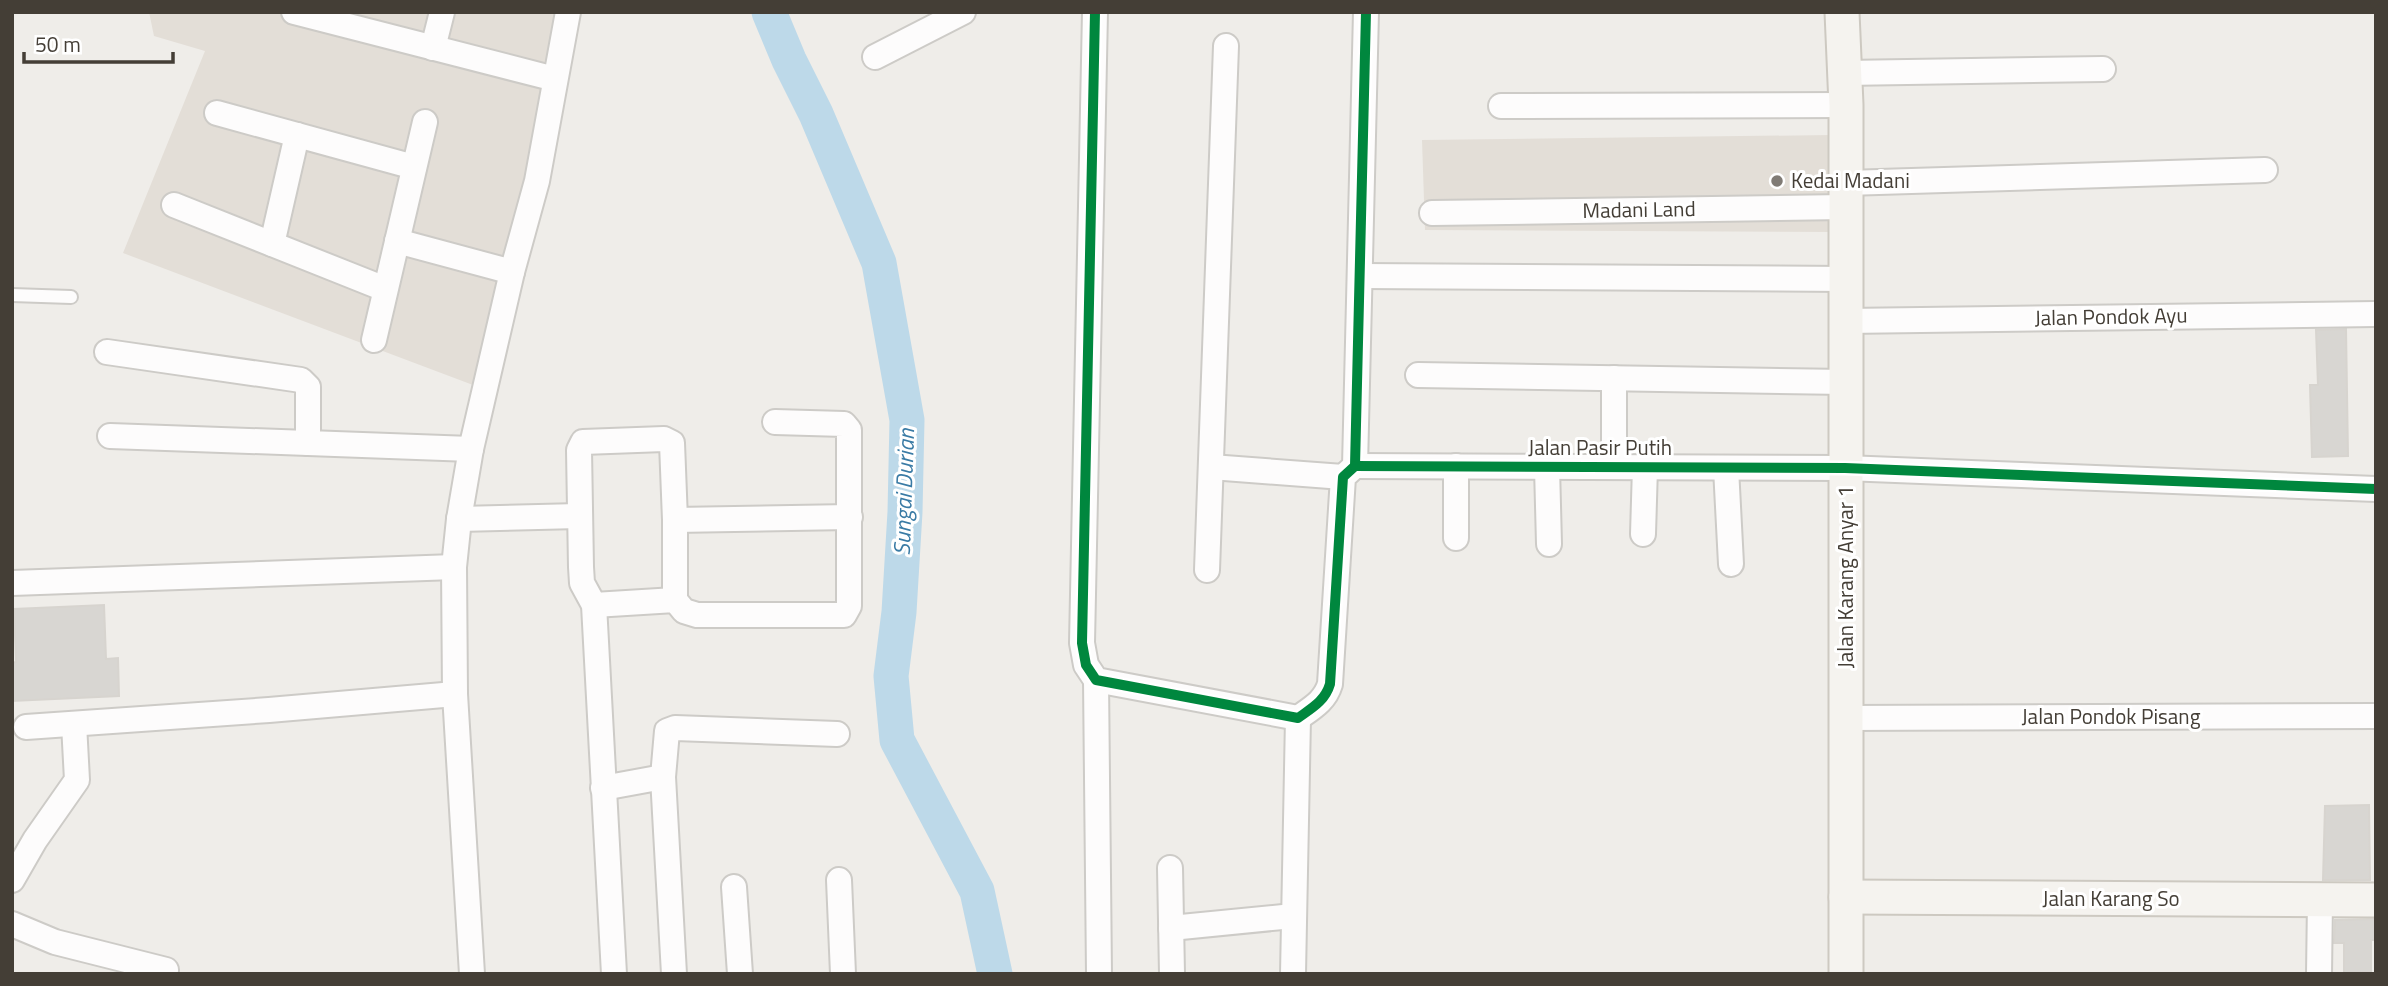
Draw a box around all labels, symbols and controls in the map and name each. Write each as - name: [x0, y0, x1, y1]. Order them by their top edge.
- scale bar: [24, 21, 173, 65]
- text: 50 m: [35, 28, 81, 60]
- place label: Kedai Madani: [1791, 164, 1910, 196]
- marker: Kedai Madani: [1769, 173, 1785, 189]
- street label: Madani Land: [1582, 192, 1696, 226]
- street label: Jalan Pondok Ayu: [2034, 299, 2188, 333]
- water label: Sungai Durian: [884, 427, 923, 556]
- street label: Jalan Pasir Putih: [1528, 431, 1672, 463]
- street label: Jalan Karang Anyar 1: [1829, 486, 1861, 668]
- street label: Jalan Pondok Pisang: [2022, 700, 2201, 732]
- street label: Jalan Karang So: [2042, 882, 2180, 914]

